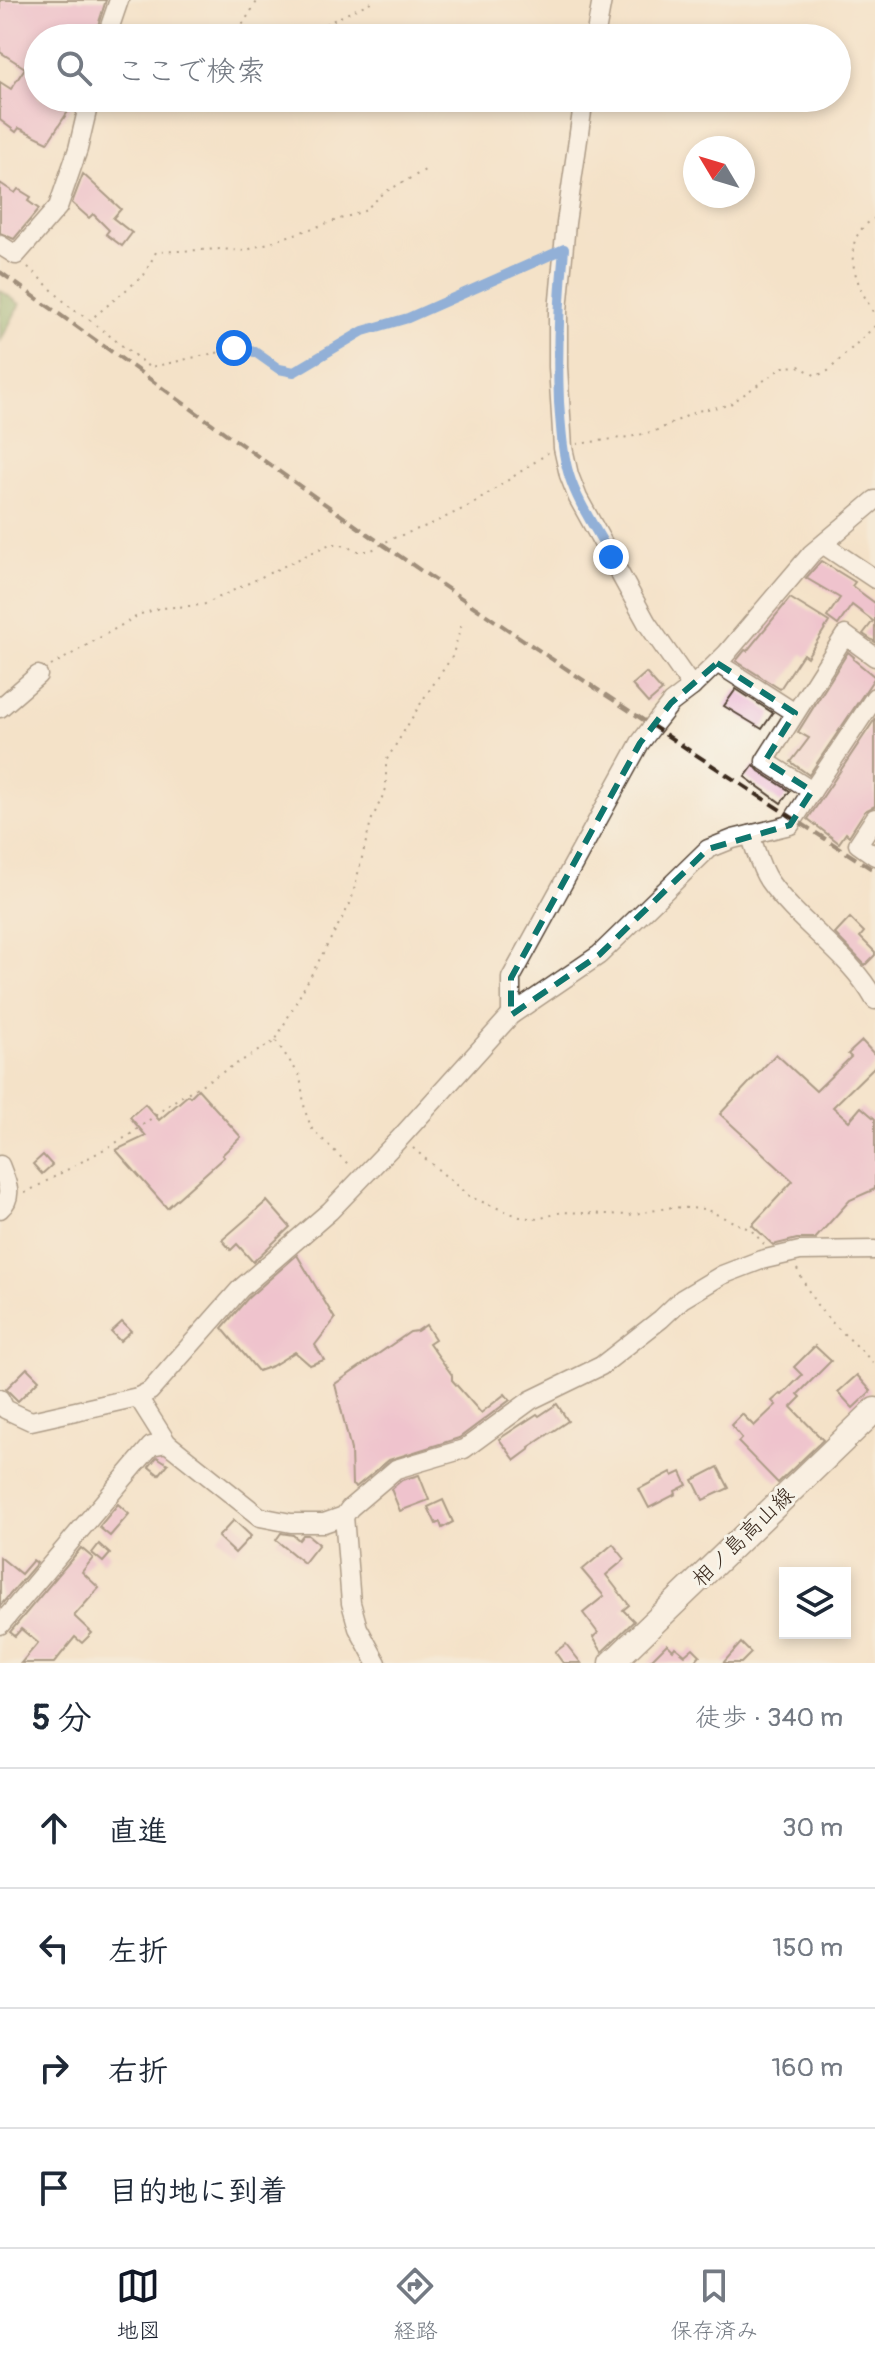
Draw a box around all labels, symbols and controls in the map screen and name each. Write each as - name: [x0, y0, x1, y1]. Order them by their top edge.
- search box: [24, 24, 851, 112]
- icon: search: [52, 46, 96, 90]
- text: ここで検索: [116, 53, 266, 90]
- north arrow: [683, 136, 755, 208]
- route start: [216, 330, 252, 366]
- route end: [593, 539, 629, 575]
- street label: 相ノ島高山線: [686, 1481, 800, 1593]
- map controls: [779, 1567, 851, 1639]
- button: layers: [779, 1567, 851, 1639]
- text: 5 分: [32, 1697, 92, 1740]
- text: 徒歩 · 340 m: [695, 1702, 843, 1734]
- icon: ahead: [32, 1806, 76, 1850]
- text: 30 m: [782, 1812, 843, 1844]
- text: 直進: [108, 1813, 168, 1850]
- icon: left: [32, 1926, 76, 1970]
- text: 150 m: [772, 1932, 843, 1964]
- text: 左折: [108, 1933, 168, 1970]
- icon: right: [32, 2046, 76, 2090]
- text: 160 m: [771, 2052, 843, 2084]
- text: 右折: [108, 2053, 168, 2090]
- icon: arrive: [32, 2166, 76, 2210]
- text: 目的地に到着: [108, 2173, 288, 2210]
- tab: 地図: [116, 2264, 161, 2345]
- tab: 経路: [393, 2264, 438, 2345]
- tab: 保存済み: [670, 2264, 759, 2345]

